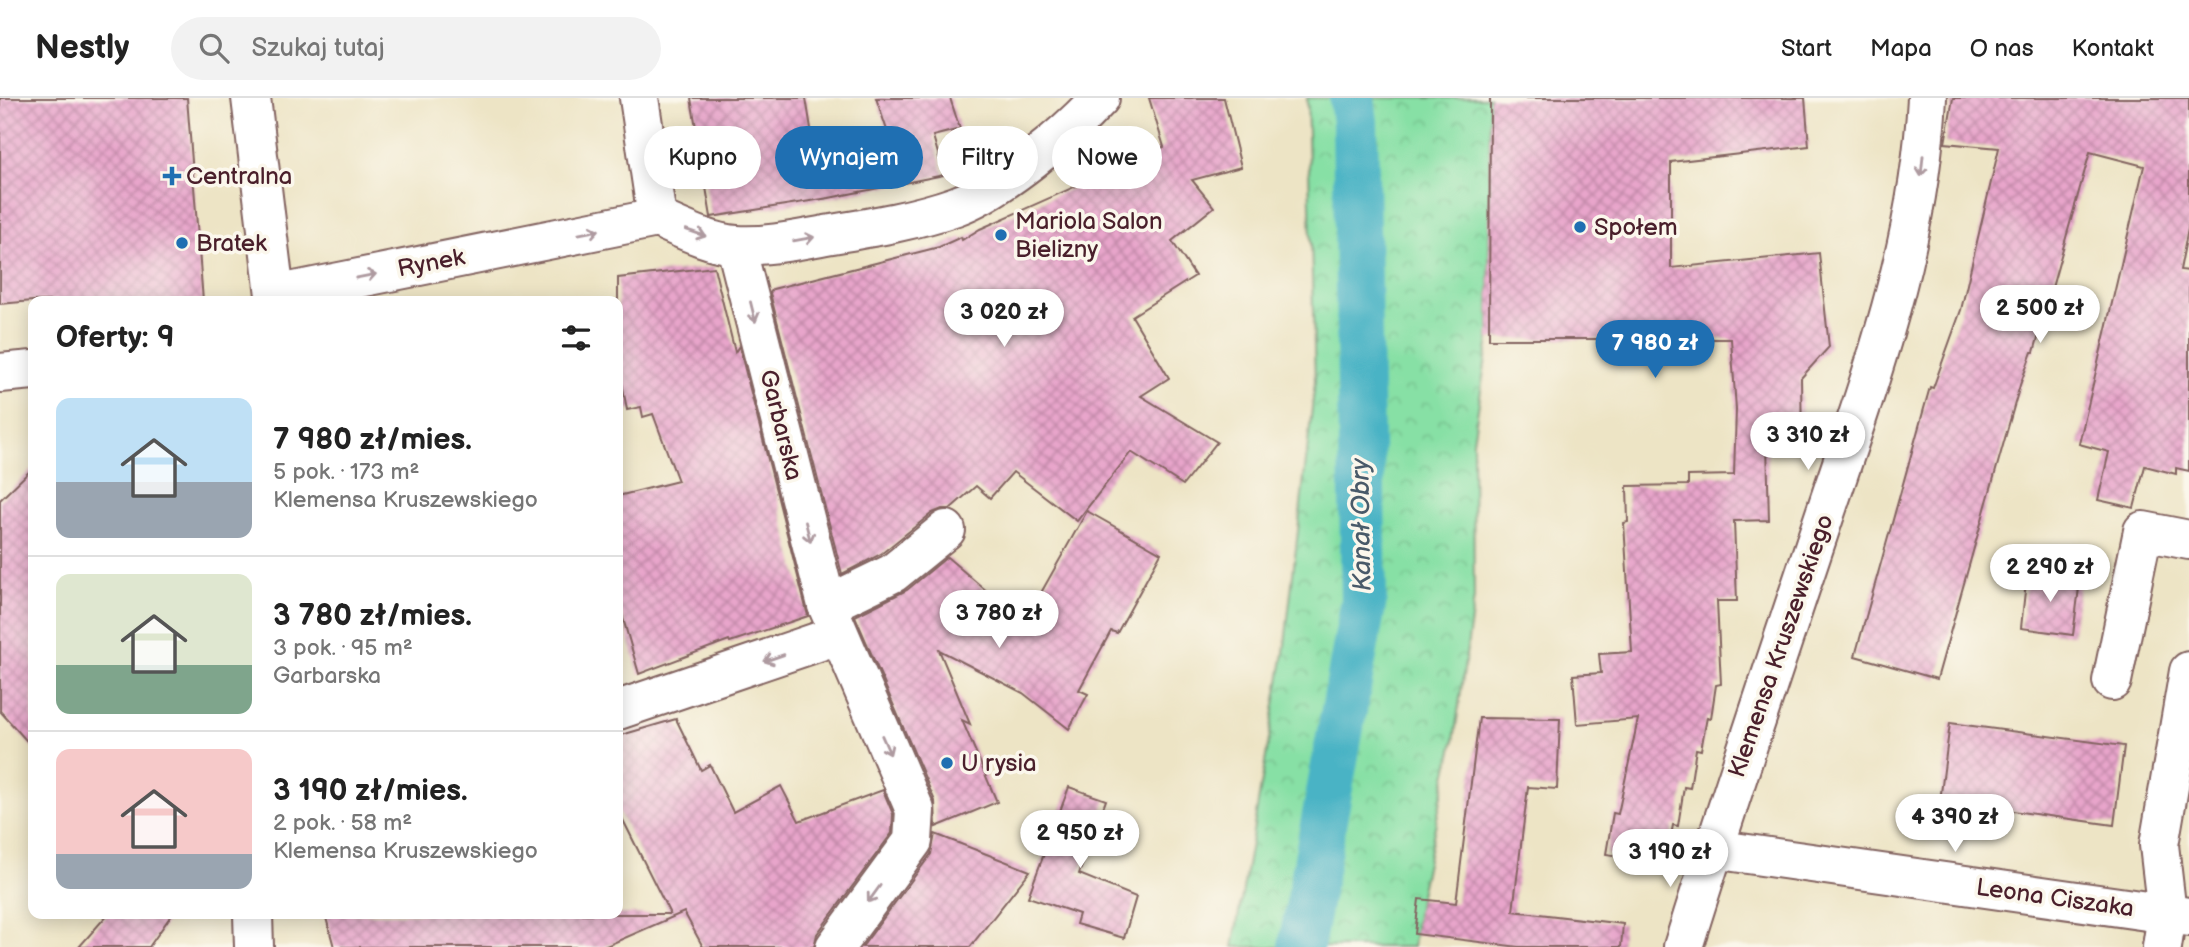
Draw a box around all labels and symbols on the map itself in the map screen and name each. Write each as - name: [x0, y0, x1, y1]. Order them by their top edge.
- one-way arrow: [1915, 154, 1928, 177]
- place label: Centralna: [186, 162, 292, 191]
- marker: Centralna: [164, 168, 180, 184]
- place label: Mariola Salon Bielizny: [1015, 207, 1162, 264]
- place label: Społem: [1594, 213, 1678, 242]
- marker: Społem: [1572, 219, 1588, 235]
- one-way arrow: [577, 224, 600, 238]
- marker: Mariola Salon Bielizny: [993, 227, 1009, 243]
- one-way arrow: [684, 228, 706, 240]
- place label: Bratek: [196, 229, 267, 258]
- one-way arrow: [792, 232, 815, 245]
- marker: Bratek: [174, 235, 190, 251]
- street label: Rynek: [395, 242, 467, 284]
- one-way arrow: [354, 269, 377, 282]
- pin: 2 500 zł: [1968, 286, 2112, 345]
- pin: 3 020 zł: [932, 289, 1076, 349]
- one-way arrow: [747, 300, 760, 323]
- pin: 7 980 zł: [1583, 320, 1727, 380]
- street label: Garbarska: [753, 367, 809, 483]
- pin: 3 310 zł: [1736, 412, 1880, 472]
- water label: Kanał Obry: [1345, 457, 1379, 592]
- street label: Klemensa Kruszewskiego: [1722, 511, 1840, 781]
- one-way arrow: [802, 520, 815, 543]
- pin: 2 290 zł: [1978, 545, 2122, 604]
- pin: 3 780 zł: [927, 590, 1071, 650]
- one-way arrow: [763, 653, 785, 665]
- one-way arrow: [881, 734, 894, 755]
- place label: U rysia: [961, 749, 1037, 778]
- marker: U rysia: [939, 755, 955, 771]
- pin: 4 390 zł: [1883, 794, 2027, 854]
- pin: 2 950 zł: [1008, 810, 1152, 870]
- pin: 3 190 zł: [1598, 830, 1742, 889]
- street label: Leona Ciszaka: [1974, 873, 2136, 923]
- one-way arrow: [867, 884, 881, 903]

